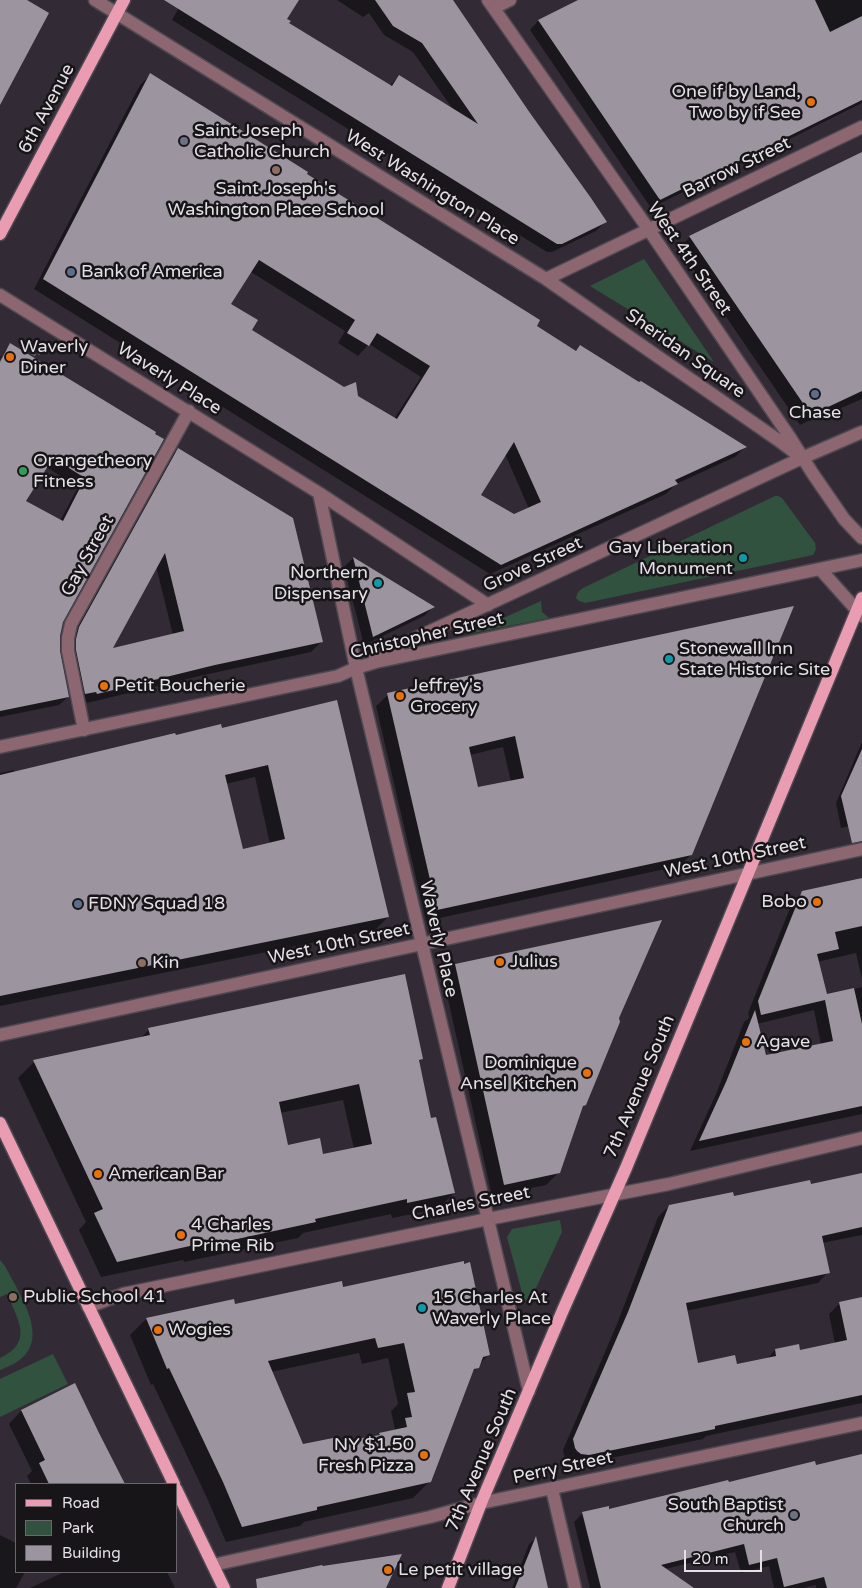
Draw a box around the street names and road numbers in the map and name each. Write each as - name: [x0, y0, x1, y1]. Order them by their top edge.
- street label: 6th Avenue: [14, 61, 80, 157]
- street label: West Washington Place: [341, 125, 523, 251]
- street label: Barrow Street: [680, 133, 794, 203]
- street label: West 4th Street: [642, 198, 736, 320]
- street label: Sheridan Square: [621, 305, 749, 403]
- street label: Waverly Place: [113, 338, 225, 420]
- street label: Gay Street: [57, 512, 119, 600]
- street label: Grove Street: [480, 533, 586, 597]
- street label: Christopher Street: [348, 608, 506, 664]
- street label: West 10th Street: [662, 832, 808, 884]
- street label: Waverly Place: [414, 879, 462, 999]
- street label: West 10th Street: [266, 918, 412, 970]
- street label: 7th Avenue South: [600, 1012, 680, 1162]
- street label: Charles Street: [410, 1182, 532, 1226]
- street label: 7th Avenue South: [442, 1385, 522, 1535]
- street label: Perry Street: [511, 1447, 615, 1489]

